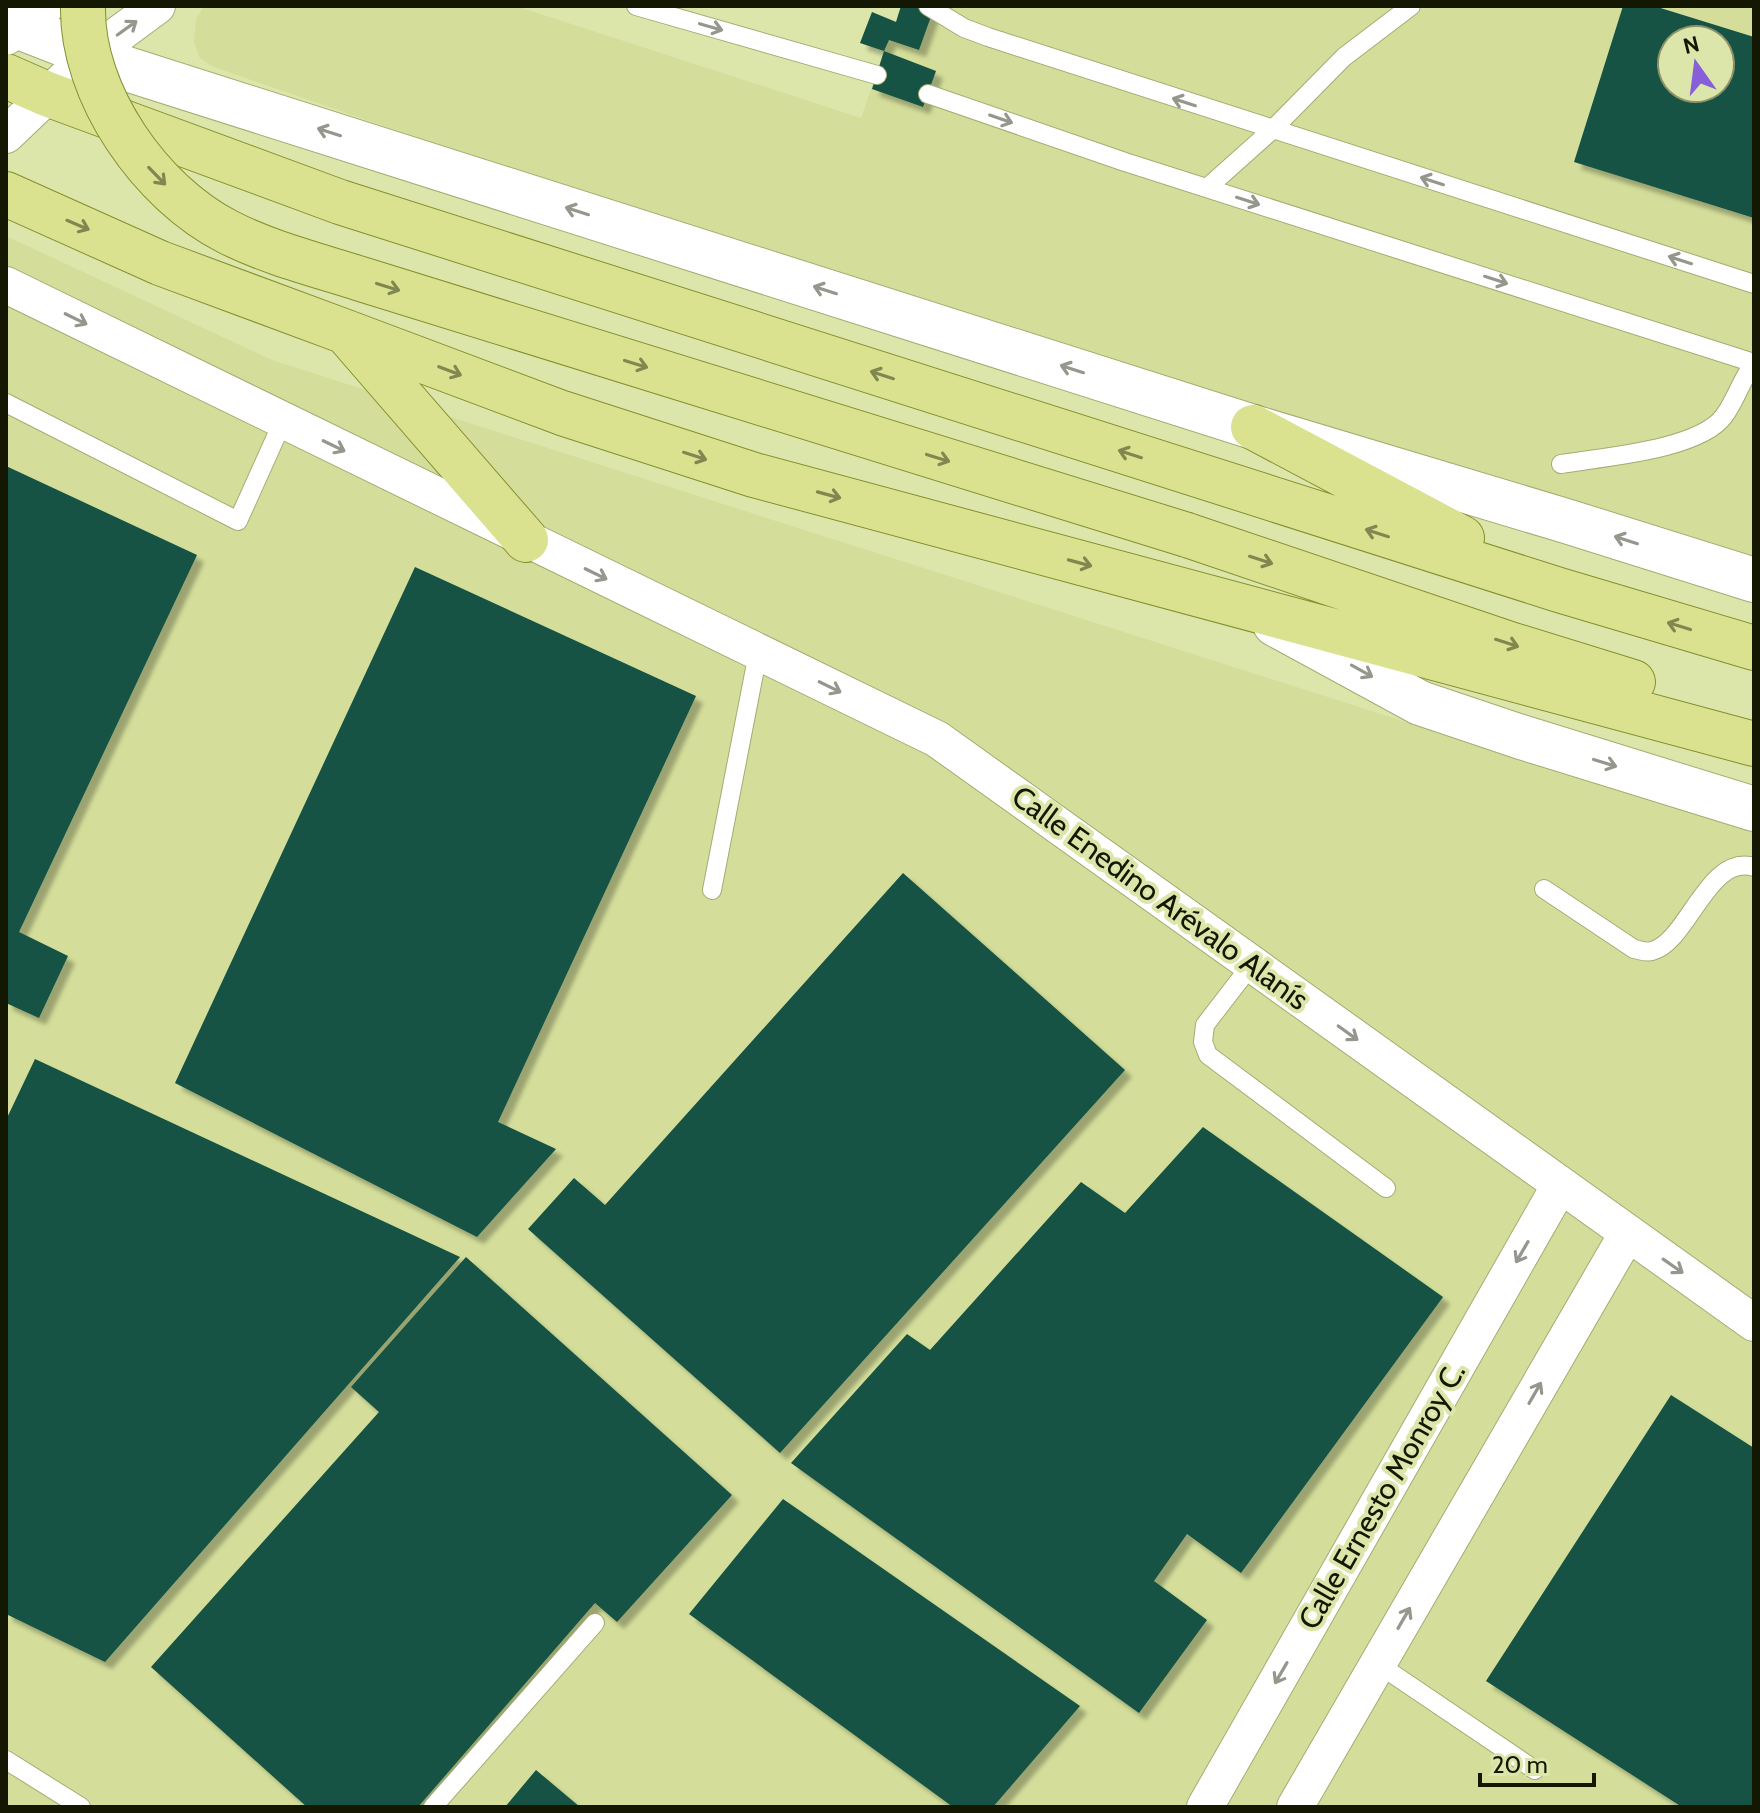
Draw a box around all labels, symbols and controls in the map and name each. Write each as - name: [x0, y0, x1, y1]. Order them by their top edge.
- one-way arrow: [116, 20, 138, 36]
- one-way arrow: [697, 21, 723, 36]
- north arrow: [1656, 24, 1736, 104]
- text: N: [1680, 30, 1702, 60]
- one-way arrow: [1172, 93, 1197, 108]
- one-way arrow: [989, 113, 1013, 127]
- one-way arrow: [317, 124, 342, 139]
- one-way arrow: [147, 166, 166, 186]
- one-way arrow: [1420, 173, 1445, 187]
- one-way arrow: [1236, 194, 1261, 209]
- one-way arrow: [564, 203, 590, 218]
- one-way arrow: [65, 218, 90, 233]
- one-way arrow: [1667, 252, 1693, 267]
- one-way arrow: [1482, 273, 1508, 288]
- one-way arrow: [374, 280, 400, 295]
- one-way arrow: [812, 282, 838, 297]
- one-way arrow: [64, 312, 88, 327]
- one-way arrow: [623, 358, 648, 372]
- one-way arrow: [1060, 361, 1086, 376]
- one-way arrow: [437, 365, 462, 380]
- one-way arrow: [870, 366, 895, 381]
- one-way arrow: [322, 439, 346, 454]
- one-way arrow: [1117, 445, 1142, 460]
- one-way arrow: [683, 450, 708, 465]
- one-way arrow: [924, 451, 950, 466]
- one-way arrow: [815, 489, 841, 504]
- one-way arrow: [1365, 524, 1390, 539]
- one-way arrow: [1614, 531, 1639, 546]
- one-way arrow: [1248, 553, 1273, 568]
- one-way arrow: [1066, 556, 1092, 571]
- one-way arrow: [584, 567, 608, 582]
- one-way arrow: [1667, 618, 1693, 633]
- one-way arrow: [1495, 637, 1520, 652]
- one-way arrow: [1350, 664, 1374, 680]
- one-way arrow: [818, 680, 842, 696]
- one-way arrow: [1591, 756, 1617, 771]
- street label: Calle Enedino Arévalo Alanís: [1005, 777, 1316, 1018]
- one-way arrow: [1337, 1025, 1359, 1041]
- one-way arrow: [1514, 1240, 1529, 1264]
- one-way arrow: [1662, 1258, 1684, 1274]
- street label: Calle Ernesto Monroy C.: [1290, 1356, 1473, 1636]
- one-way arrow: [1528, 1382, 1543, 1406]
- one-way arrow: [1397, 1607, 1412, 1631]
- one-way arrow: [1273, 1661, 1289, 1684]
- scale bar: [1480, 1737, 1594, 1787]
- text: 20 m: [1492, 1750, 1548, 1779]

